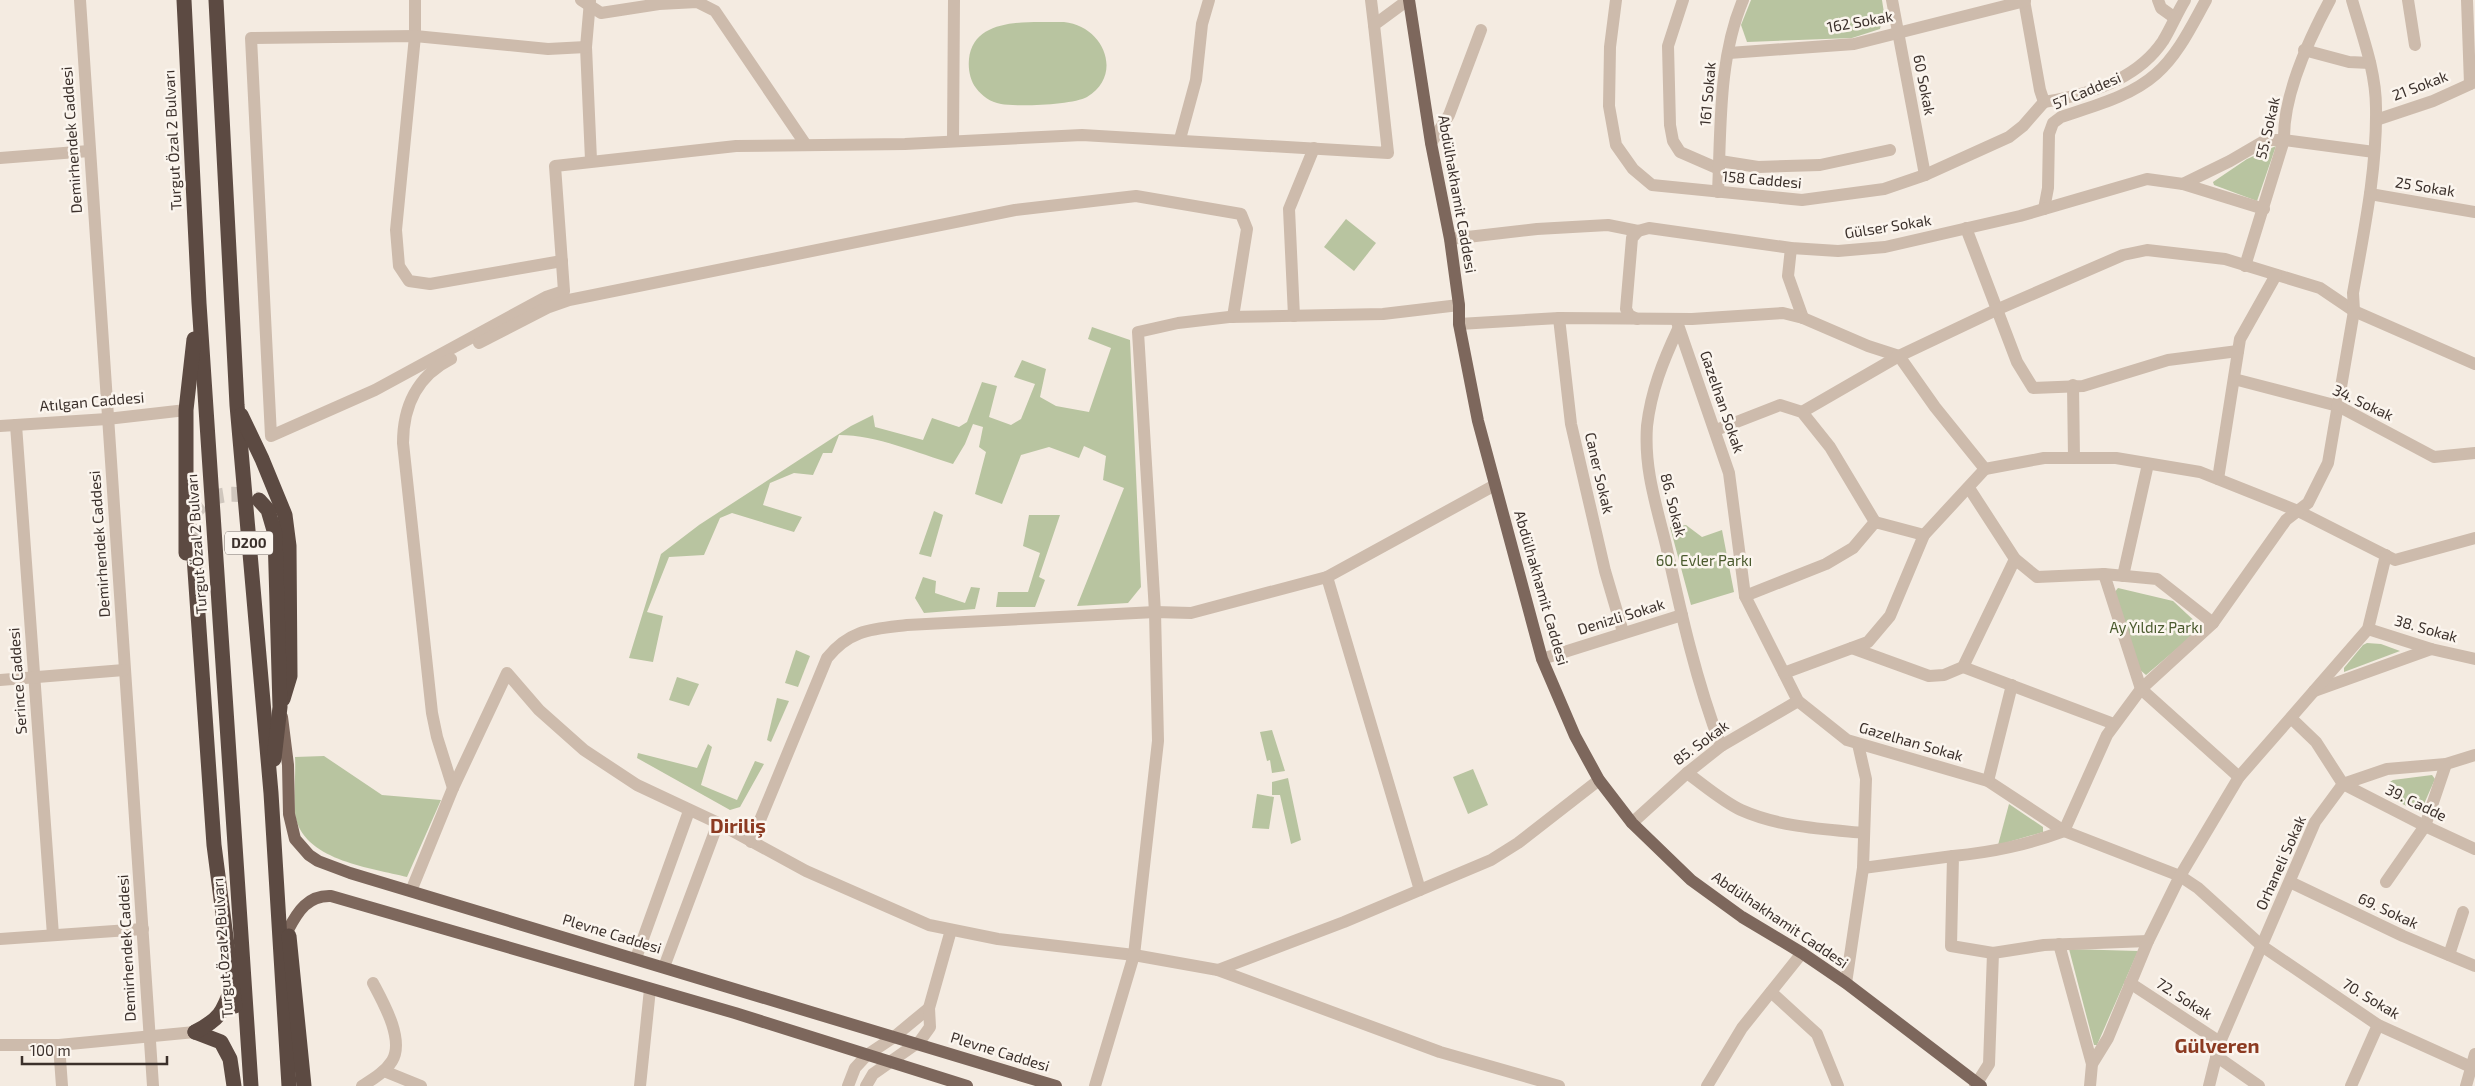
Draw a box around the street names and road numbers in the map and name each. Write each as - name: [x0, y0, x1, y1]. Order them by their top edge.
- street label: 162 Sokak: [1825, 6, 1895, 36]
- street label: 60 Sokak: [1910, 53, 1940, 117]
- street label: 161 Sokak: [1695, 61, 1719, 127]
- street label: Demirhendek Caddesi: [57, 66, 85, 214]
- street label: 21 Sokak: [2389, 66, 2450, 104]
- street label: 57 Caddesi: [2050, 68, 2123, 113]
- street label: Turgut Özal 2 Bulvarı: [159, 69, 185, 211]
- street label: 55. Sokak: [2251, 95, 2283, 161]
- street label: Abdülhakhamit Caddesi: [1435, 113, 1481, 274]
- street label: 158 Caddesi: [1722, 167, 1803, 191]
- street label: 25 Sokak: [2394, 172, 2457, 200]
- street label: Gülser Sokak: [1843, 210, 1933, 242]
- street label: Gazelhan Sokak: [1697, 348, 1749, 456]
- street label: 34. Sokak: [2330, 380, 2397, 424]
- street label: Atılgan Caddesi: [39, 387, 145, 415]
- street label: Caner Sokak: [1582, 430, 1618, 516]
- street label: Demirhendek Caddesi: [85, 470, 113, 618]
- street label: 86. Sokak: [1657, 471, 1691, 539]
- street label: Turgut Özal 2 Bulvarı: [182, 473, 210, 615]
- street label: Abdülhakhamit Caddesi: [1511, 508, 1573, 667]
- road number: D200: [225, 532, 273, 554]
- street label: Denizli Sokak: [1575, 594, 1667, 638]
- street label: 38. Sokak: [2393, 610, 2460, 646]
- street label: Serince Caddesi: [4, 627, 30, 735]
- street label: 85. Sokak: [1669, 716, 1732, 768]
- street label: Gazelhan Sokak: [1857, 718, 1966, 765]
- street label: 39. Cadde: [2383, 780, 2450, 825]
- street label: Orhaneli Sokak: [2251, 812, 2309, 913]
- street label: Abdülhakhamit Caddesi: [1709, 867, 1852, 971]
- street label: Demirhendek Caddesi: [113, 874, 139, 1022]
- street label: Turgut Özal 2 Bulvarı: [208, 877, 236, 1019]
- street label: 69. Sokak: [2355, 888, 2422, 932]
- street label: Plevne Caddesi: [561, 909, 664, 957]
- street label: 72. Sokak: [2153, 973, 2216, 1023]
- street label: 70. Sokak: [2339, 974, 2404, 1023]
- street label: Plevne Caddesi: [949, 1027, 1052, 1075]

